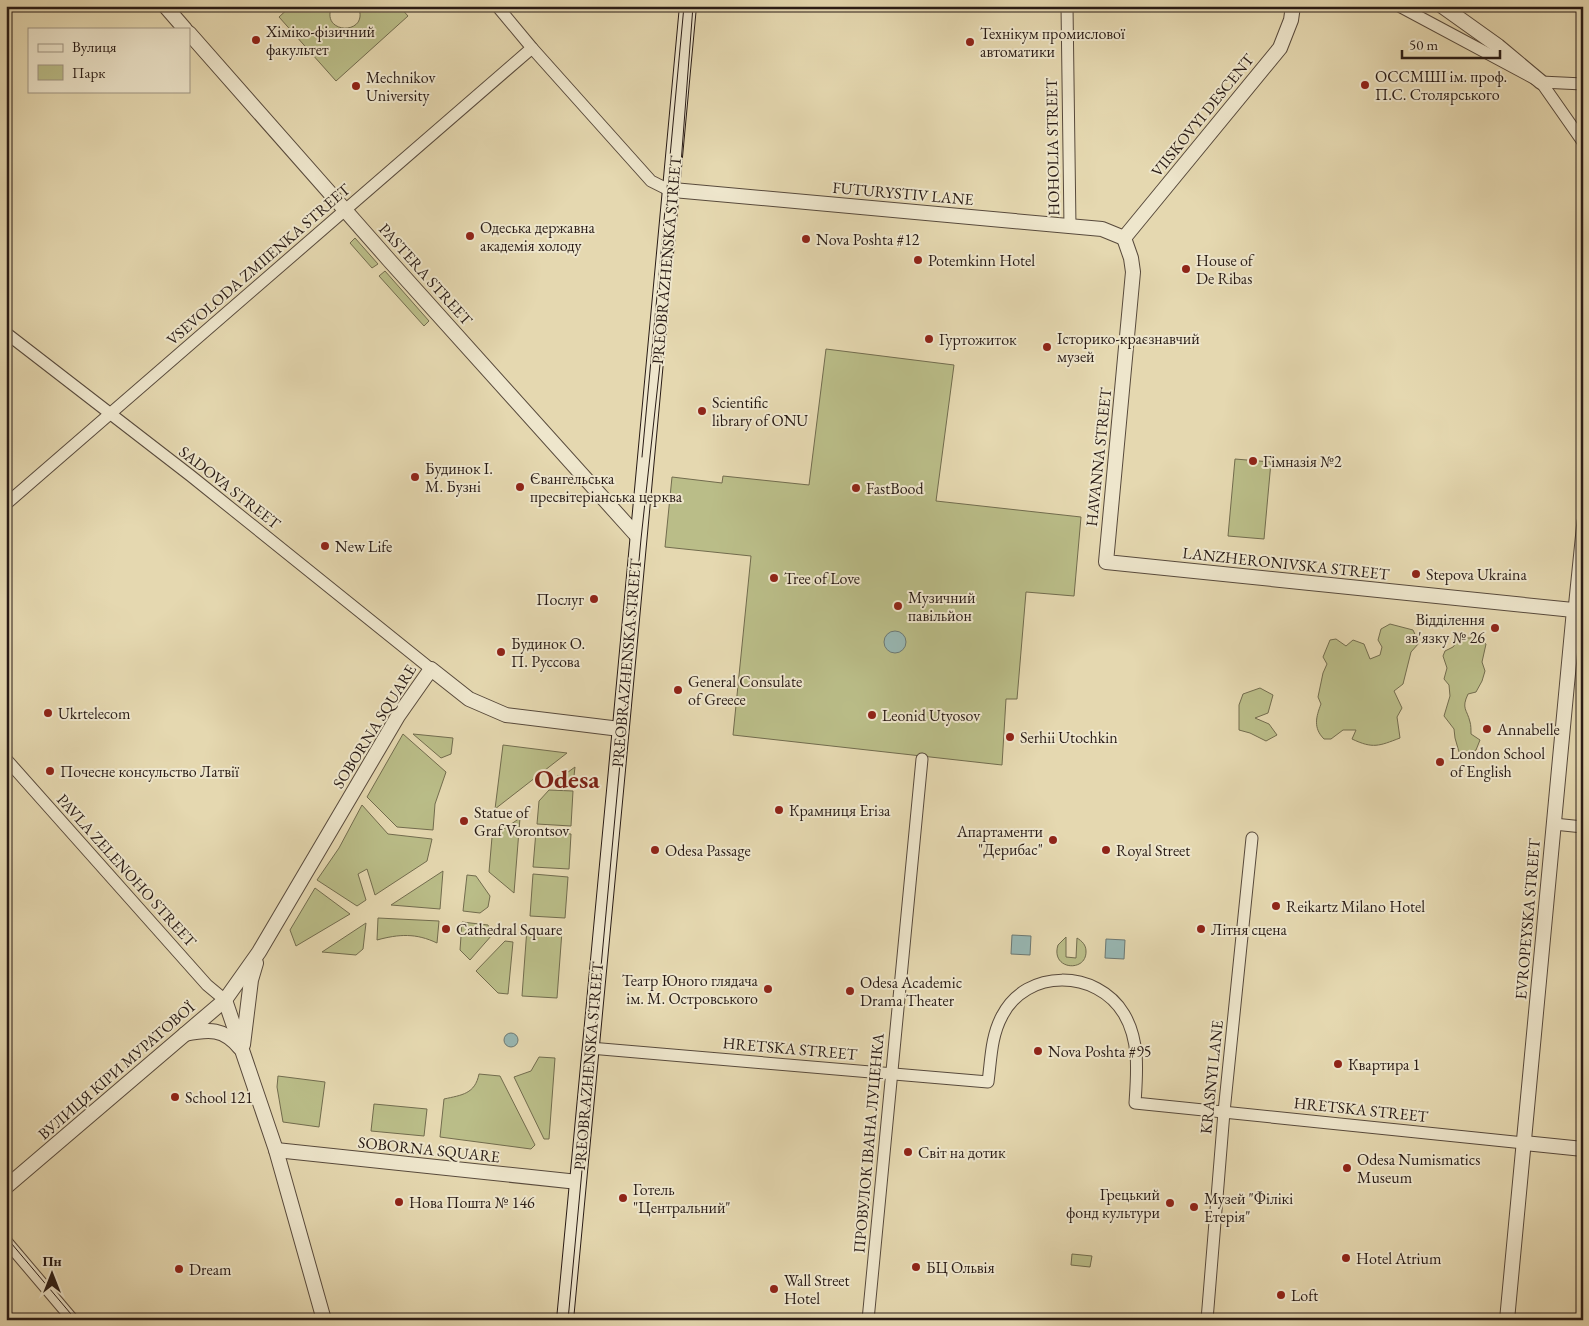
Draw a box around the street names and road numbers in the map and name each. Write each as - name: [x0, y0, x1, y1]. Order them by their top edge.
- street label: VIISKOVYI DESCENT: [1146, 49, 1259, 181]
- street label: HOHOLIA STREET: [1041, 78, 1064, 216]
- street label: PREOBRAZHENSKA STREET: [647, 155, 686, 365]
- street label: FUTURYSTIV LANE: [832, 177, 974, 210]
- street label: VSEVOLODA ZMIIENKA STREET: [162, 179, 355, 350]
- street label: PASTERA STREET: [374, 219, 477, 330]
- street label: HAVANNA STREET: [1081, 386, 1116, 528]
- street label: SADOVA STREET: [175, 441, 285, 534]
- street label: LANZHERONIVSKA STREET: [1182, 542, 1391, 585]
- street label: PREOBRAZHENSKA STREET: [607, 558, 646, 768]
- street label: SOBORNA SQUARE: [328, 660, 421, 792]
- street label: PAVLA ZELENOHO STREET: [52, 789, 201, 952]
- street label: EVROPEYSKA STREET: [1510, 837, 1545, 1000]
- street label: PREOBRAZHENSKA STREET: [569, 961, 608, 1171]
- street label: ВУЛИЦЯ КІРИ МУРАТОВОЇ: [34, 996, 199, 1144]
- street label: KRASNYI LANE: [1195, 1019, 1228, 1135]
- street label: ПРОВУЛОК ІВАНА ЛУЦЕНКА: [848, 1031, 889, 1254]
- street label: HRETSKA STREET: [722, 1032, 858, 1065]
- street label: HRETSKA STREET: [1293, 1092, 1429, 1127]
- street label: SOBORNA SQUARE: [357, 1132, 501, 1167]

